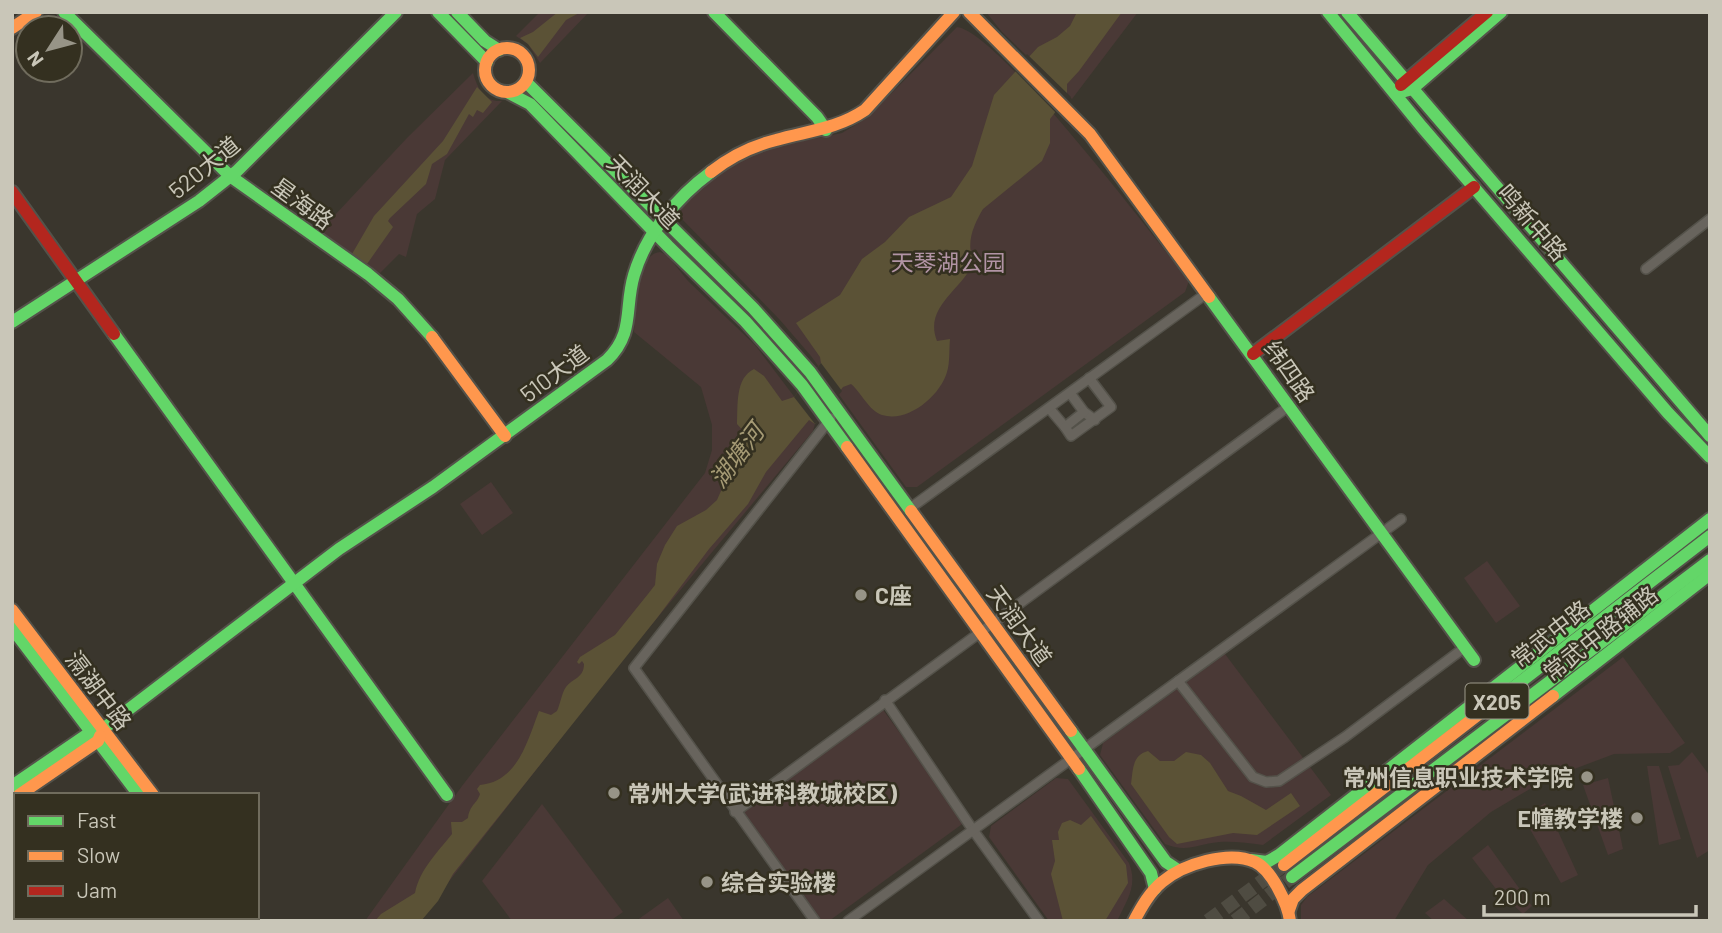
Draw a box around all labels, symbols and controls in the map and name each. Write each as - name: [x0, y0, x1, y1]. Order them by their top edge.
- north arrow: [14, 14, 84, 84]
- text: N: [22, 47, 48, 71]
- street label: 520大道: [163, 130, 245, 204]
- street label: 天润大道: [602, 148, 686, 234]
- street label: 星海路: [267, 171, 339, 235]
- street label: 鸣新中路: [1492, 178, 1574, 266]
- park label: 天琴湖公园: [891, 248, 1006, 276]
- street label: 纬四路: [1259, 335, 1321, 407]
- street label: 510大道: [514, 338, 594, 408]
- water label: 湖塘河: [703, 414, 772, 492]
- street label: 常武中路辅路: [1537, 579, 1663, 687]
- street label: 天润大道: [982, 580, 1058, 670]
- place label: C座: [875, 581, 912, 609]
- marker: C座: [853, 587, 869, 603]
- street label: 常武中路: [1505, 594, 1595, 672]
- street label: 滆湖中路: [60, 645, 138, 735]
- road number: X205: [1466, 684, 1528, 718]
- place label: 常州信息职业技术学院: [1343, 763, 1573, 791]
- marker: 常州信息职业技术学院: [1579, 769, 1595, 785]
- place label: 常州大学(武进科教城校区): [628, 779, 897, 807]
- marker: 常州大学(武进科教城校区): [606, 785, 622, 801]
- legend: [14, 793, 259, 919]
- place label: E幢教学楼: [1518, 804, 1623, 832]
- text: Fast: [77, 807, 117, 832]
- marker: E幢教学楼: [1629, 810, 1645, 826]
- text: Slow: [77, 842, 120, 867]
- place label: 综合实验楼: [721, 868, 836, 896]
- marker: 综合实验楼: [699, 874, 715, 890]
- scale bar: [1484, 874, 1696, 918]
- text: Jam: [77, 877, 117, 902]
- text: 200 m: [1494, 884, 1551, 909]

